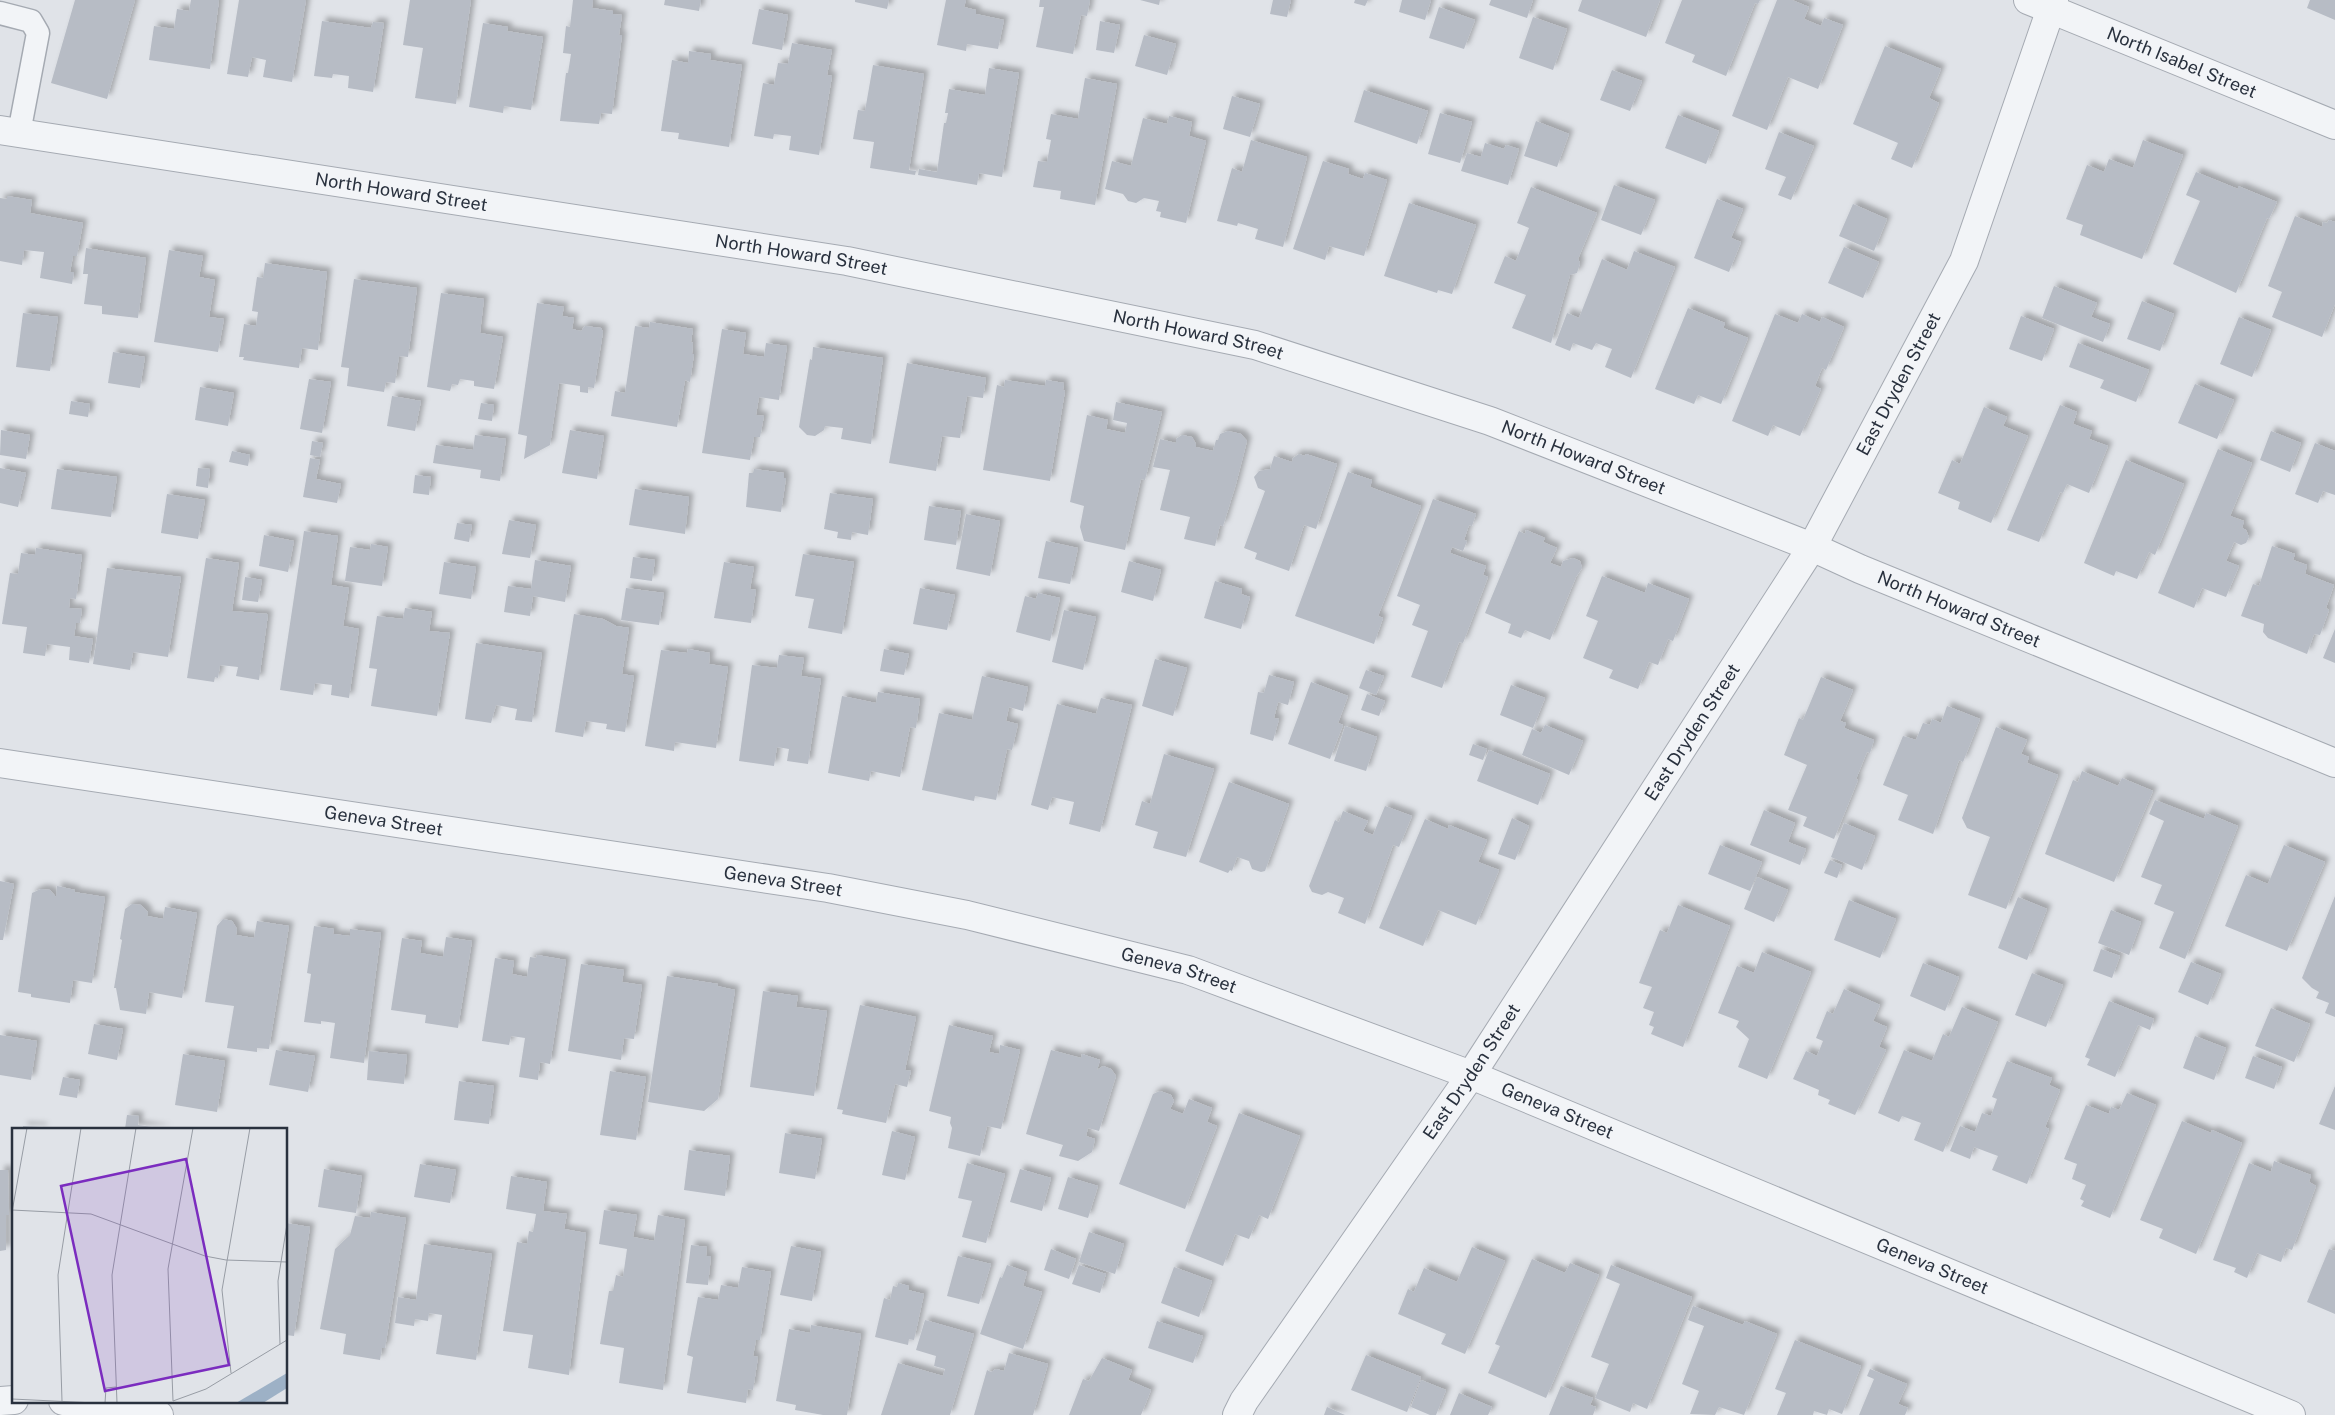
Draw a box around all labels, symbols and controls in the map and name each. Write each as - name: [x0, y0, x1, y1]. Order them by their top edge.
- street label: North Isabel Street: [2104, 22, 2260, 102]
- street label: North Howard Street: [314, 168, 489, 215]
- street label: North Howard Street: [714, 230, 889, 279]
- street label: North Howard Street: [1111, 305, 1287, 364]
- street label: East Dryden Street: [1852, 309, 1945, 459]
- street label: North Howard Street: [1499, 416, 1669, 499]
- street label: North Howard Street: [1874, 566, 2044, 652]
- street label: East Dryden Street: [1640, 660, 1744, 804]
- street label: Geneva Street: [323, 801, 444, 840]
- street label: Geneva Street: [722, 861, 844, 901]
- street label: Geneva Street: [1119, 943, 1240, 997]
- street label: East Dryden Street: [1418, 1000, 1524, 1143]
- street label: Geneva Street: [1498, 1078, 1617, 1143]
- inset map: [12, 1128, 288, 1402]
- street label: Geneva Street: [1873, 1233, 1992, 1298]

